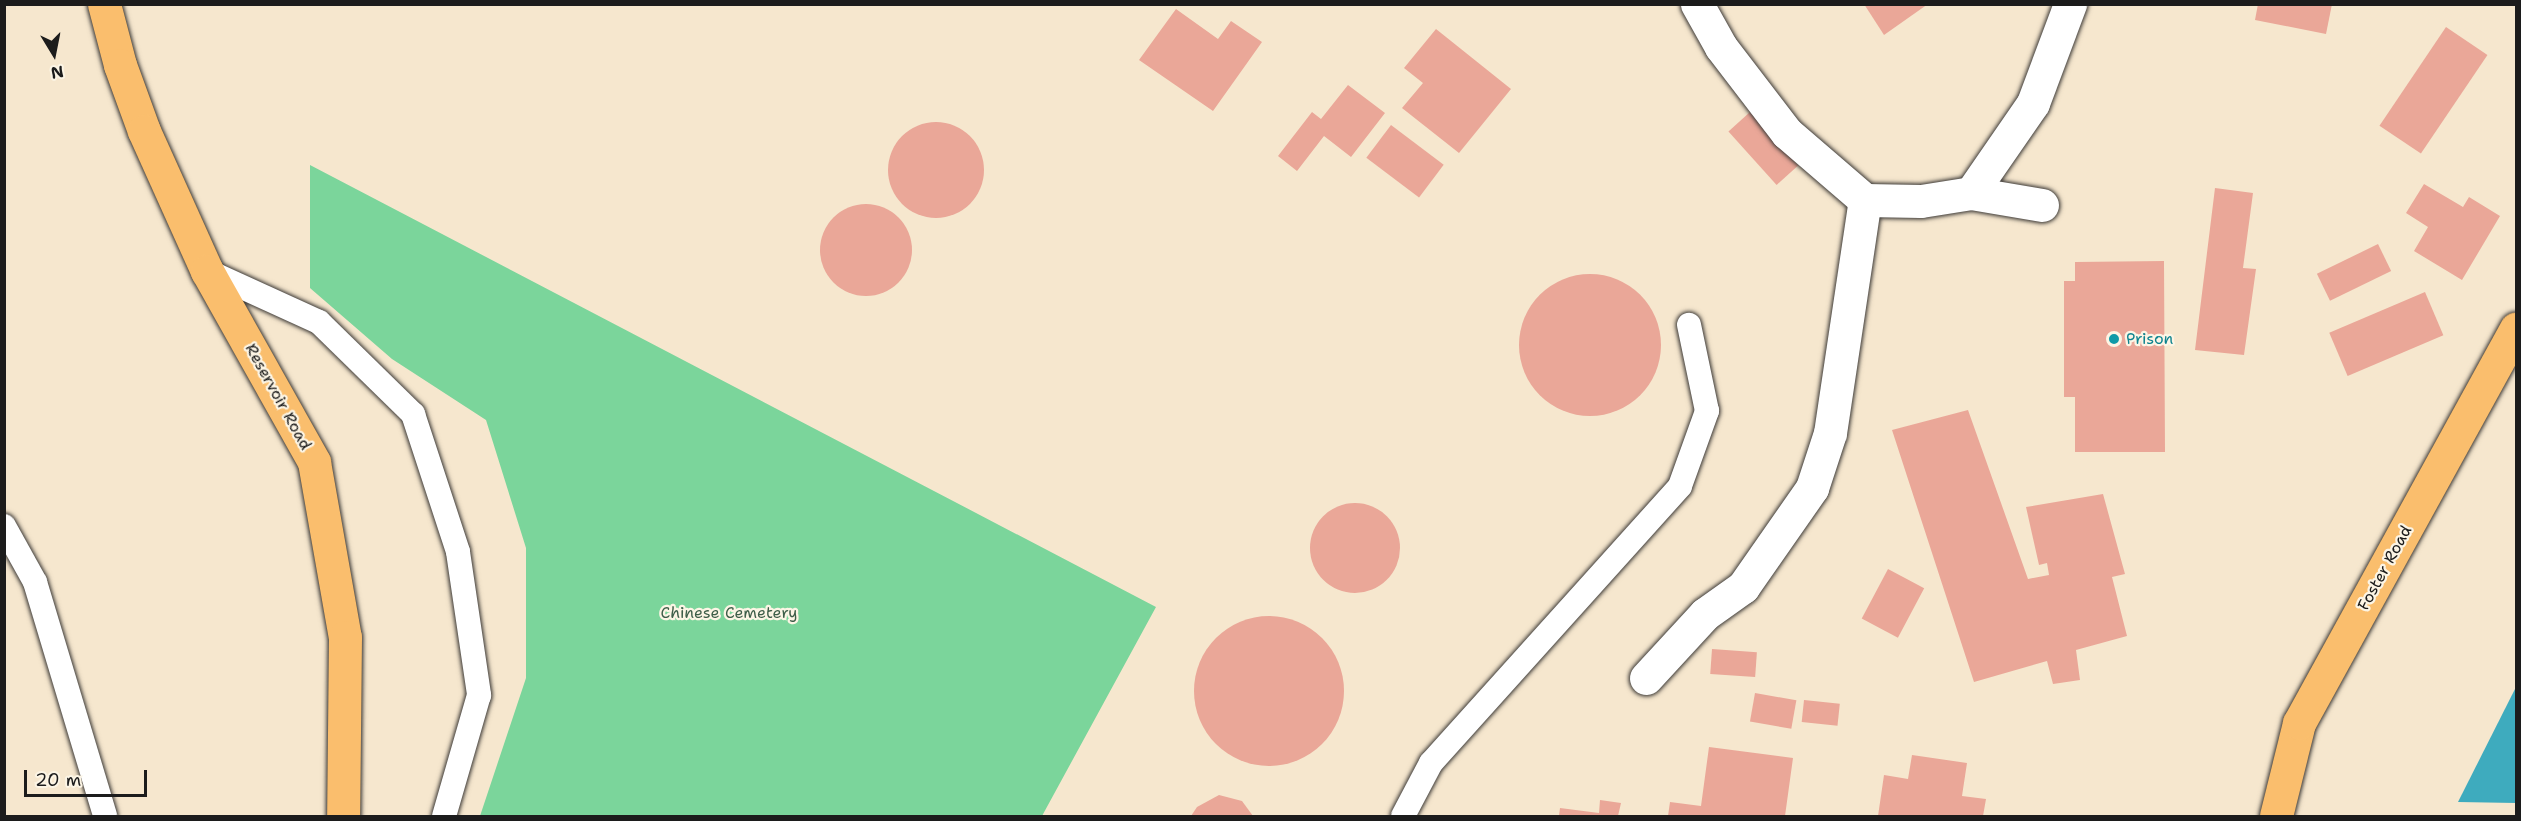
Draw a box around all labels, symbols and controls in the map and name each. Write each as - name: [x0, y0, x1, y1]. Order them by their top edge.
- north arrow: [24, 24, 84, 84]
- text: N: [49, 61, 65, 84]
- place label: Prison: [2126, 329, 2173, 349]
- marker: Prison: [2107, 332, 2121, 346]
- street label: Reservoir Road: [241, 340, 315, 454]
- street label: Foster Road: [2354, 522, 2416, 614]
- park label: Chinese Cemetery: [661, 603, 797, 623]
- scale bar: [27, 758, 150, 796]
- text: 20 m: [35, 768, 81, 792]

